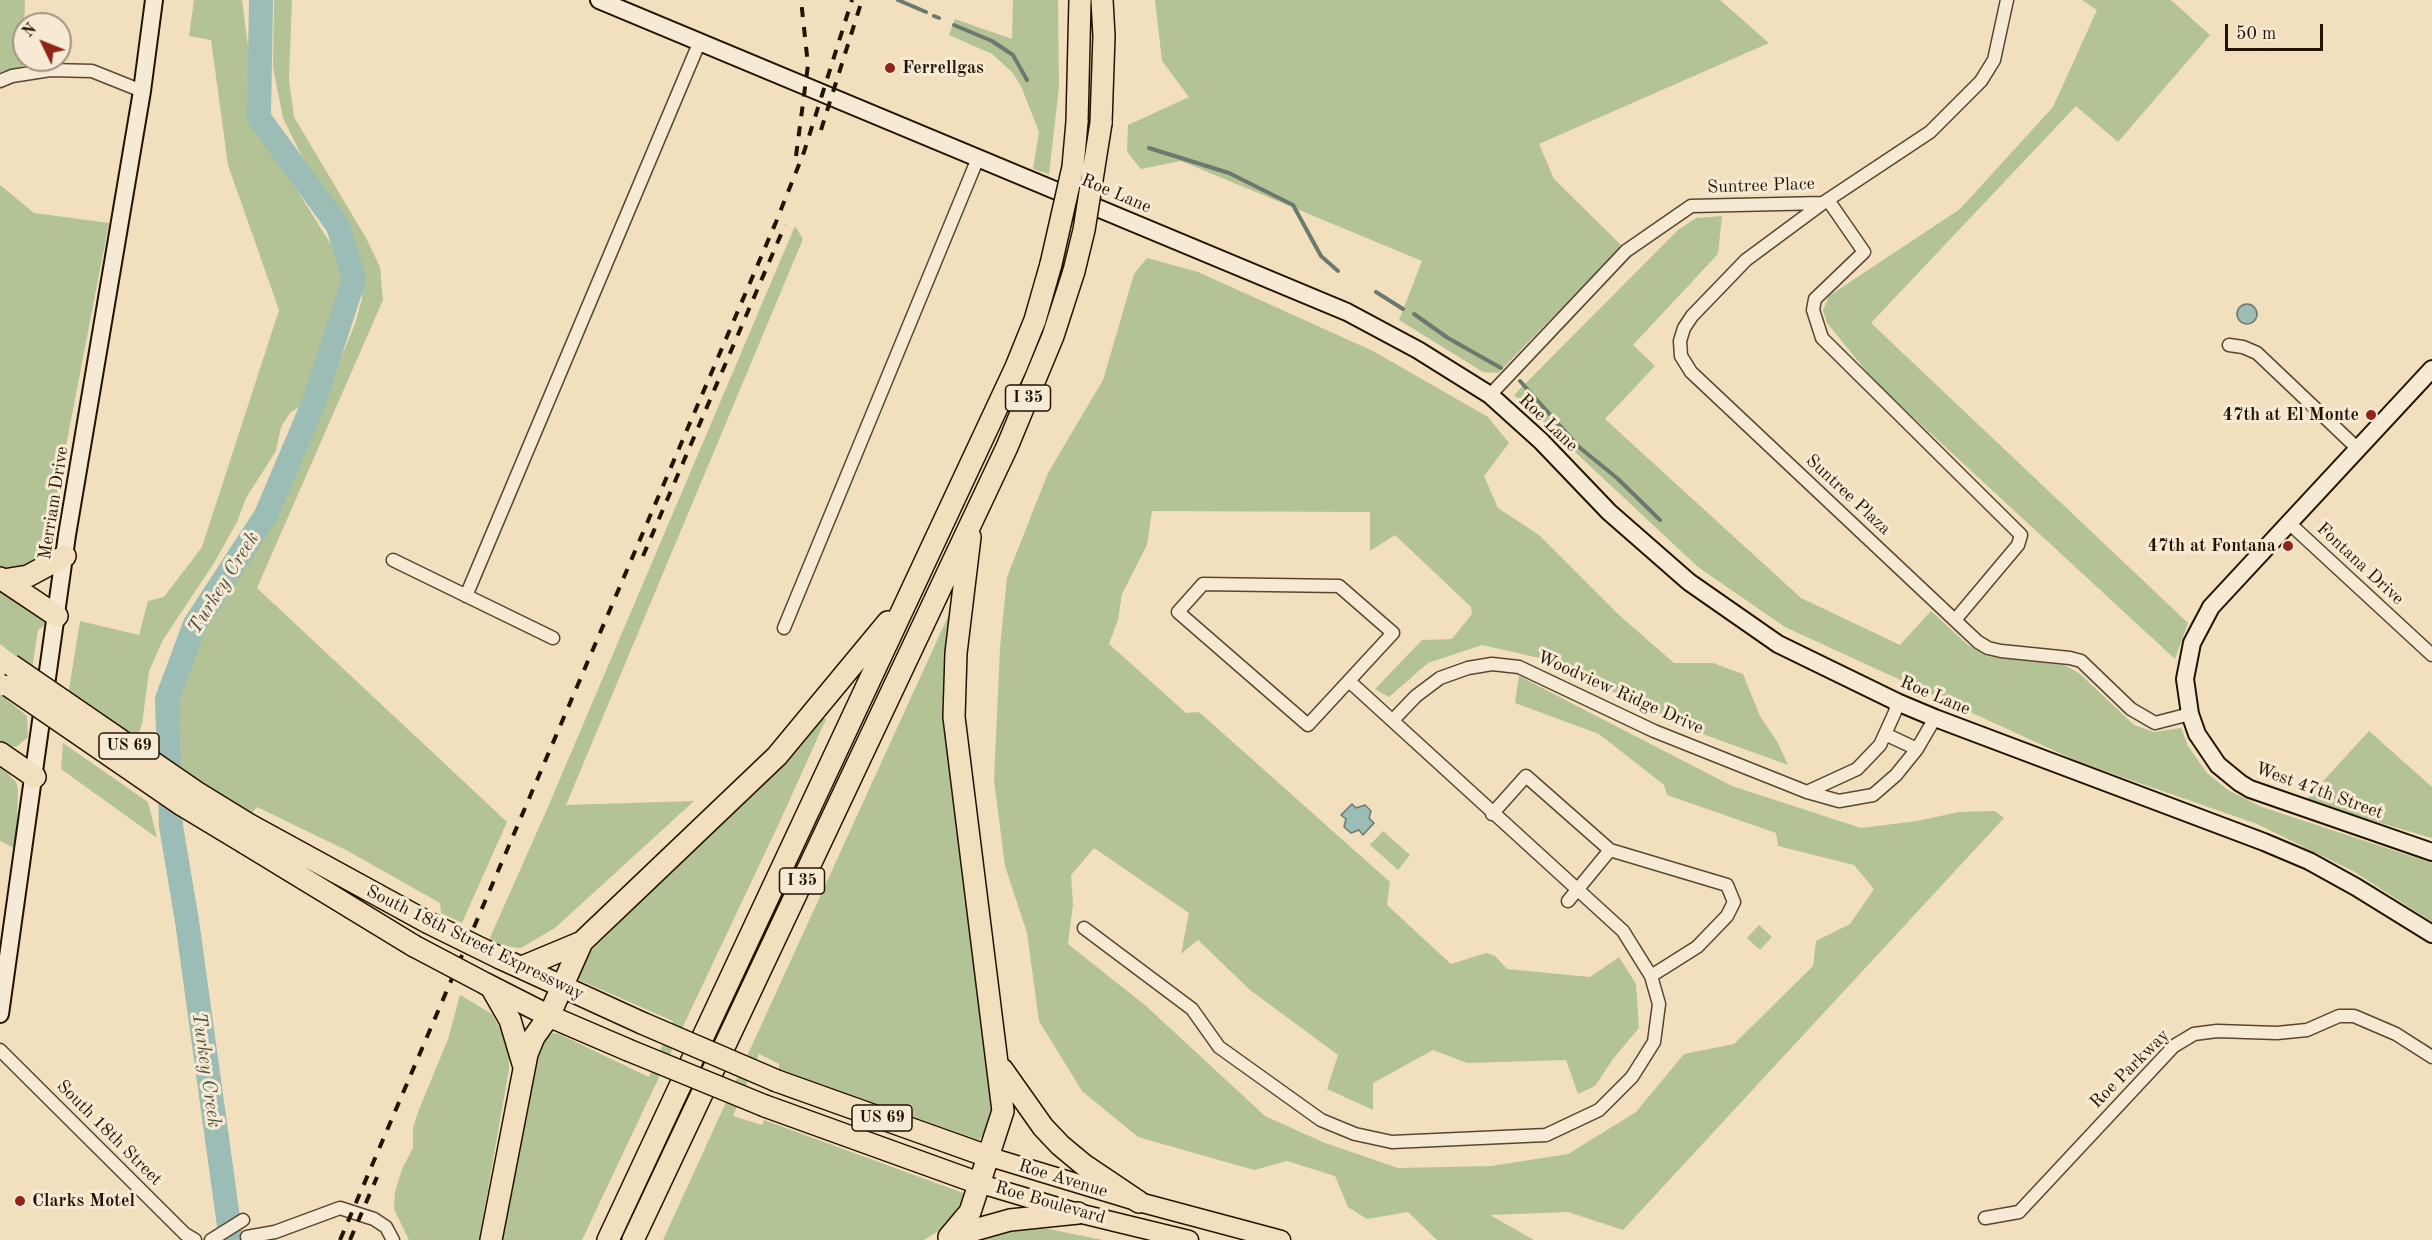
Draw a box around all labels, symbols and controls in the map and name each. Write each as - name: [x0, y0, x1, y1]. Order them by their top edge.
- north arrow: [12, 12, 72, 72]
- scale bar: [2228, 12, 2326, 50]
- text: N: [20, 21, 40, 41]
- text: 50 m: [2236, 25, 2276, 43]
- place label: Ferrellgas: [902, 57, 984, 79]
- marker: Ferrellgas: [883, 61, 897, 75]
- street label: Roe Lane: [1078, 170, 1154, 218]
- street label: Suntree Place: [1707, 173, 1815, 199]
- road number: I 35: [1006, 385, 1050, 411]
- street label: Roe Lane: [1514, 389, 1582, 457]
- place label: 47th at El Monte: [2223, 404, 2359, 426]
- marker: 47th at El Monte: [2364, 408, 2378, 422]
- street label: Merriam Drive: [34, 445, 74, 561]
- street label: Suntree Plaza: [1801, 450, 1895, 540]
- street label: Fontana Drive: [2312, 518, 2408, 610]
- water label: Turkey Creek: [183, 528, 265, 638]
- place label: 47th at Fontana: [2148, 535, 2276, 557]
- marker: 47th at Fontana: [2281, 539, 2295, 553]
- street label: Woodview Ridge Drive: [1533, 647, 1707, 739]
- street label: Roe Lane: [1897, 672, 1973, 720]
- road number: US 69: [99, 733, 159, 759]
- street label: West 47th Street: [2252, 758, 2386, 824]
- road number: I 35: [780, 868, 824, 894]
- street label: South 18th Street Expressway: [363, 881, 587, 1005]
- water label: Turkey Creek: [186, 1011, 226, 1129]
- street label: Roe Parkway: [2086, 1025, 2174, 1113]
- street label: South 18th Street: [52, 1076, 166, 1190]
- road number: US 69: [852, 1105, 912, 1131]
- street label: Roe Avenue: [1016, 1155, 1110, 1203]
- street label: Roe Boulevard: [992, 1177, 1108, 1229]
- place label: Clarks Motel: [32, 1190, 135, 1212]
- marker: Clarks Motel: [13, 1194, 27, 1208]

